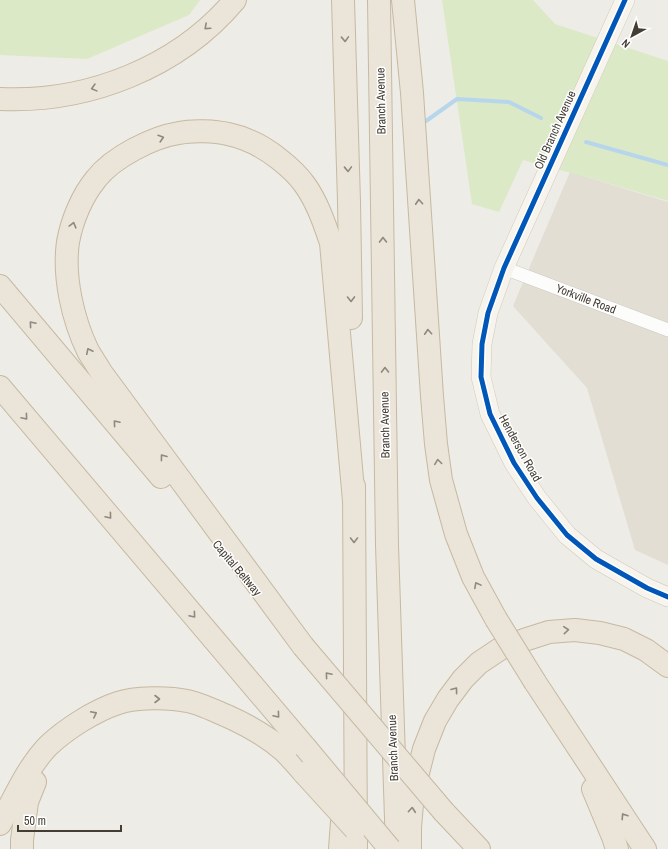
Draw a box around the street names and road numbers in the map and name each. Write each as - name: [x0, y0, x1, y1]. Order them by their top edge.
- street label: Branch Avenue: [372, 68, 390, 134]
- street label: Old Branch Avenue: [530, 88, 580, 172]
- street label: Yorkville Road: [554, 280, 618, 318]
- street label: Branch Avenue: [376, 392, 394, 458]
- street label: Henderson Road: [495, 412, 545, 484]
- street label: Capital Beltway: [209, 537, 265, 599]
- street label: Branch Avenue: [384, 714, 402, 782]

